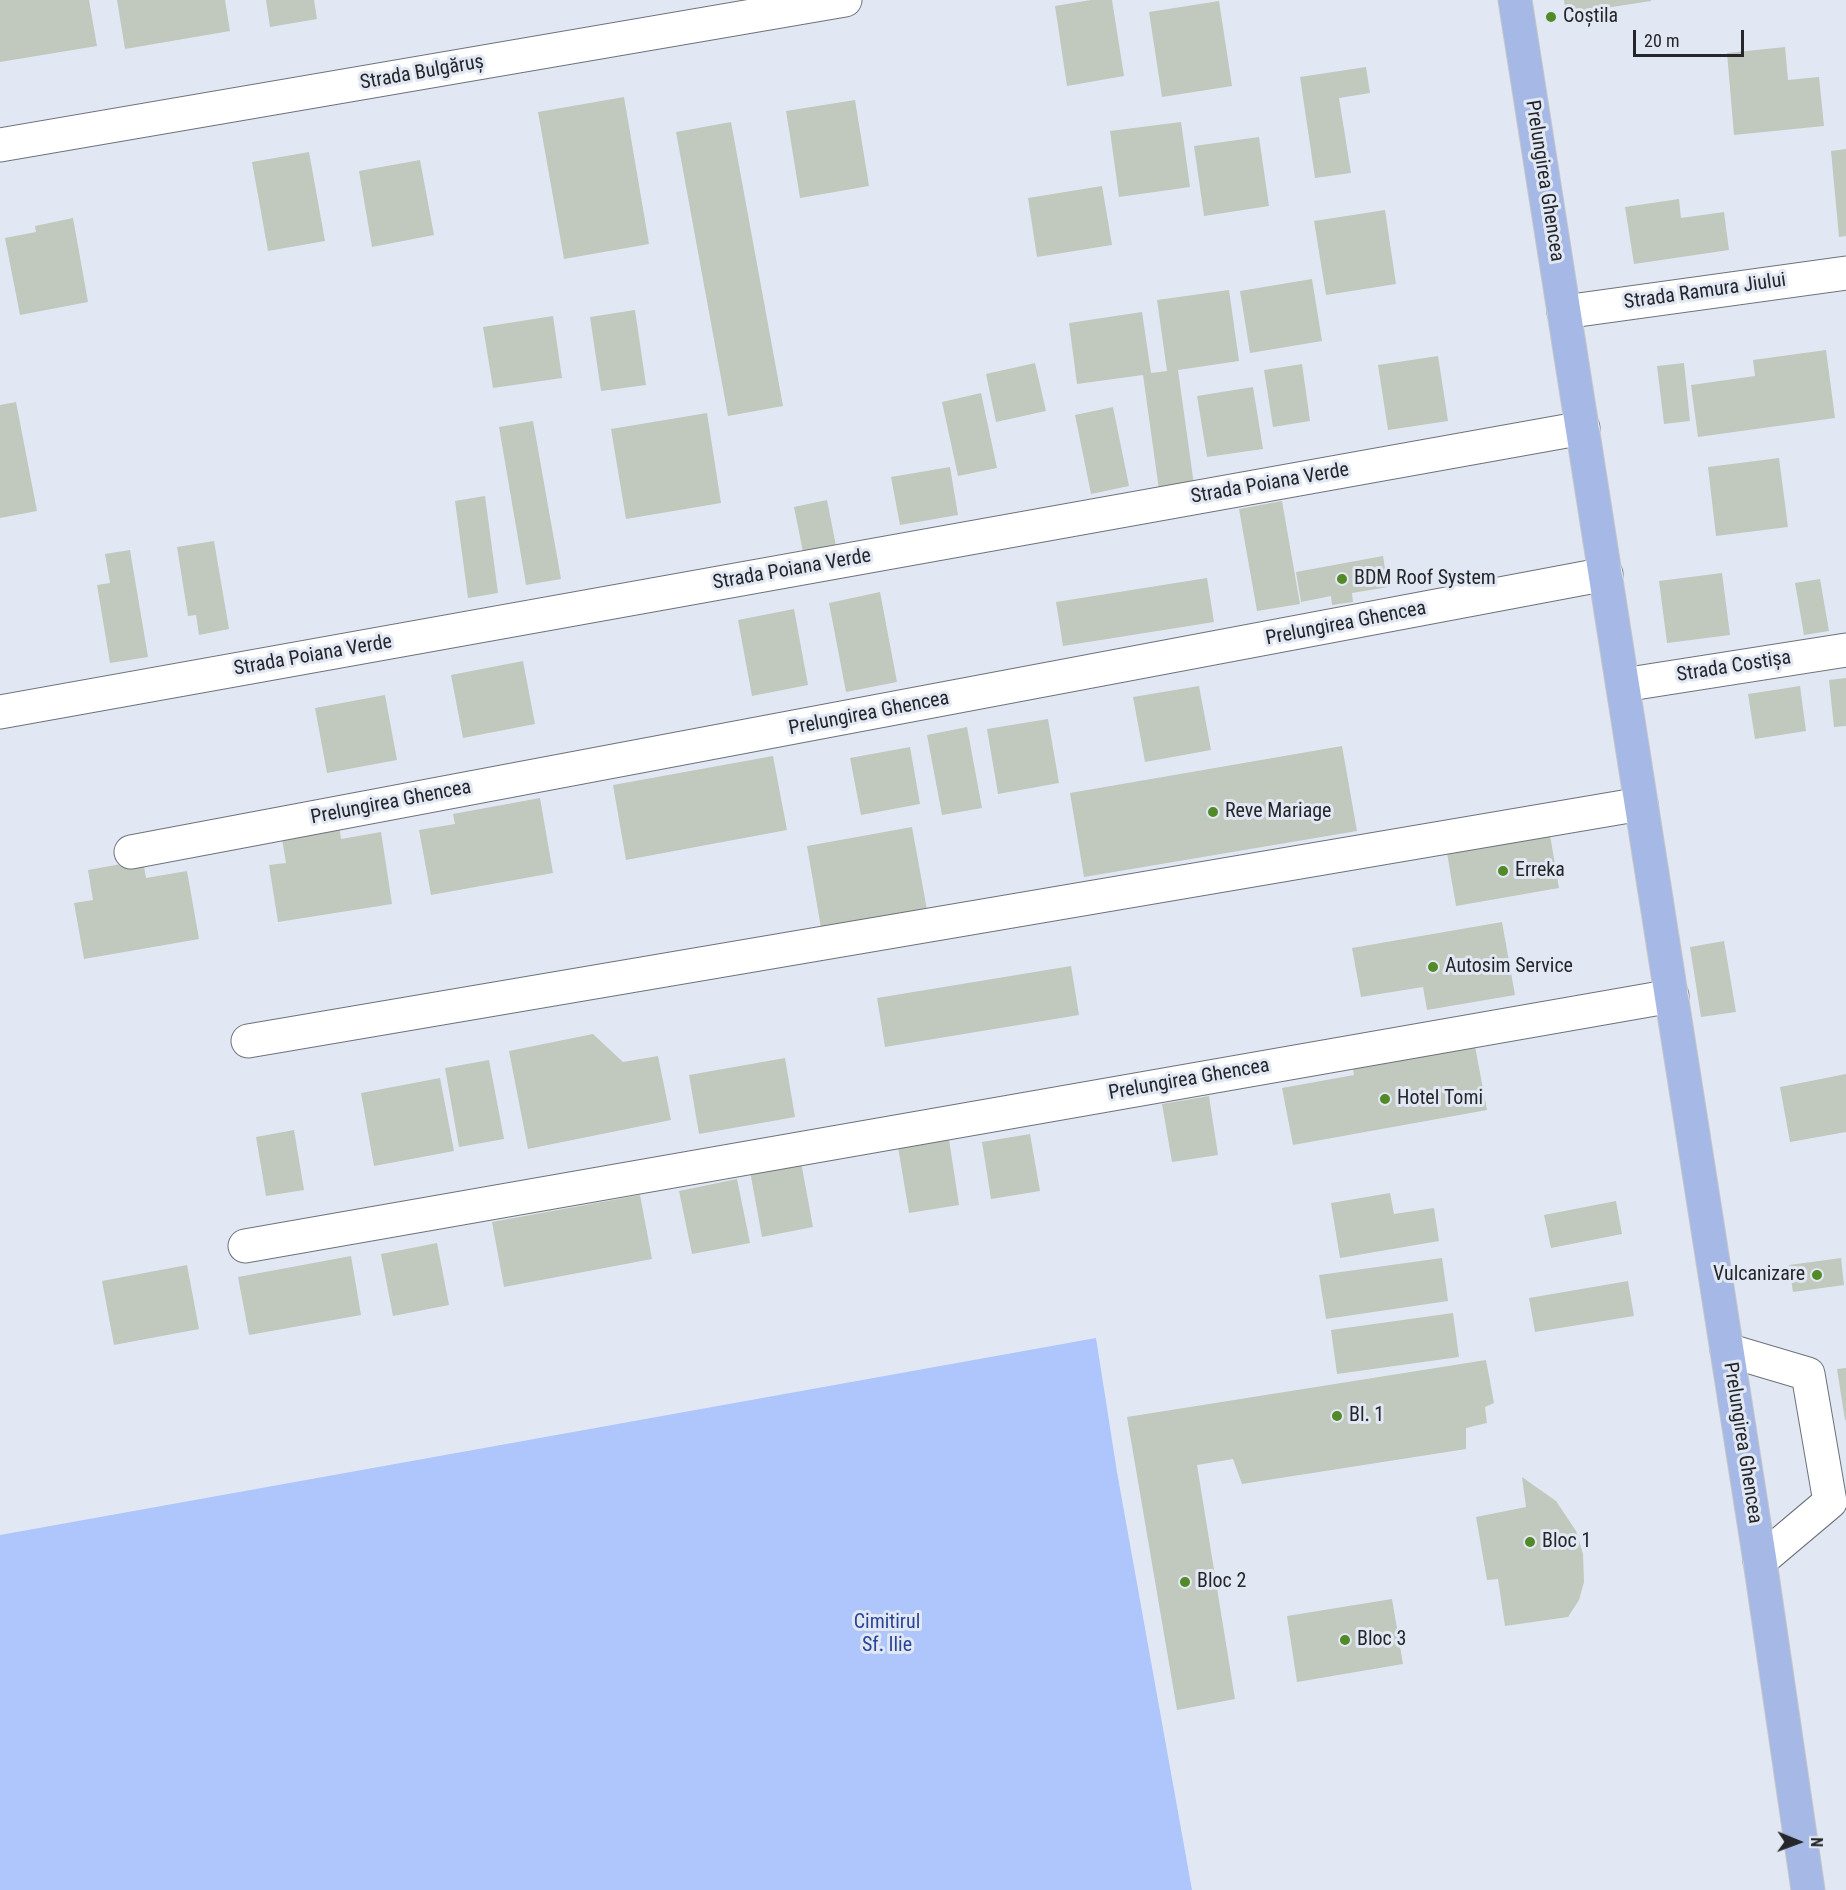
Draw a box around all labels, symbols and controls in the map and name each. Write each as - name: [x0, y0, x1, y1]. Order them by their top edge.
- place label: Coștila: [1563, 5, 1618, 29]
- marker: Coștila: [1544, 10, 1558, 24]
- scale bar: [1636, 18, 1747, 56]
- text: 20 m: [1644, 30, 1679, 51]
- street label: Strada Bulgăruș: [358, 50, 486, 96]
- street label: Prelungirea Ghencea: [1519, 99, 1569, 263]
- street label: Strada Ramura Jiului: [1623, 269, 1787, 315]
- street label: Strada Poiana Verde: [1189, 458, 1351, 510]
- street label: Strada Poiana Verde: [711, 544, 873, 596]
- place label: BDM Roof System: [1354, 567, 1496, 591]
- marker: BDM Roof System: [1335, 572, 1349, 586]
- street label: Prelungirea Ghencea: [1264, 597, 1428, 651]
- street label: Strada Poiana Verde: [232, 630, 394, 682]
- street label: Strada Costișa: [1675, 646, 1793, 688]
- street label: Prelungirea Ghencea: [787, 687, 951, 741]
- street label: Prelungirea Ghencea: [309, 776, 473, 830]
- place label: Reve Mariage: [1225, 800, 1331, 824]
- marker: Reve Mariage: [1206, 805, 1220, 819]
- place label: Erreka: [1515, 859, 1565, 883]
- marker: Erreka: [1496, 864, 1510, 878]
- place label: Autosim Service: [1445, 955, 1573, 979]
- marker: Autosim Service: [1426, 960, 1440, 974]
- street label: Prelungirea Ghencea: [1107, 1054, 1271, 1106]
- place label: Hotel Tomi: [1397, 1087, 1483, 1111]
- marker: Hotel Tomi: [1378, 1092, 1392, 1106]
- place label: Vulcanizare: [1713, 1263, 1805, 1287]
- marker: Vulcanizare: [1810, 1268, 1824, 1282]
- street label: Prelungirea Ghencea: [1717, 1361, 1767, 1525]
- place label: Bl. 1: [1349, 1404, 1384, 1428]
- marker: Bl. 1: [1330, 1409, 1344, 1423]
- place label: Bloc 1: [1542, 1530, 1591, 1554]
- marker: Bloc 1: [1523, 1535, 1537, 1549]
- place label: Bloc 2: [1197, 1570, 1246, 1594]
- marker: Bloc 2: [1178, 1575, 1192, 1589]
- park label: Cimitirul Sf. Ilie: [854, 1611, 920, 1658]
- place label: Bloc 3: [1357, 1628, 1406, 1652]
- marker: Bloc 3: [1338, 1633, 1352, 1647]
- north arrow: [1768, 1812, 1828, 1872]
- text: N: [1807, 1837, 1826, 1847]

